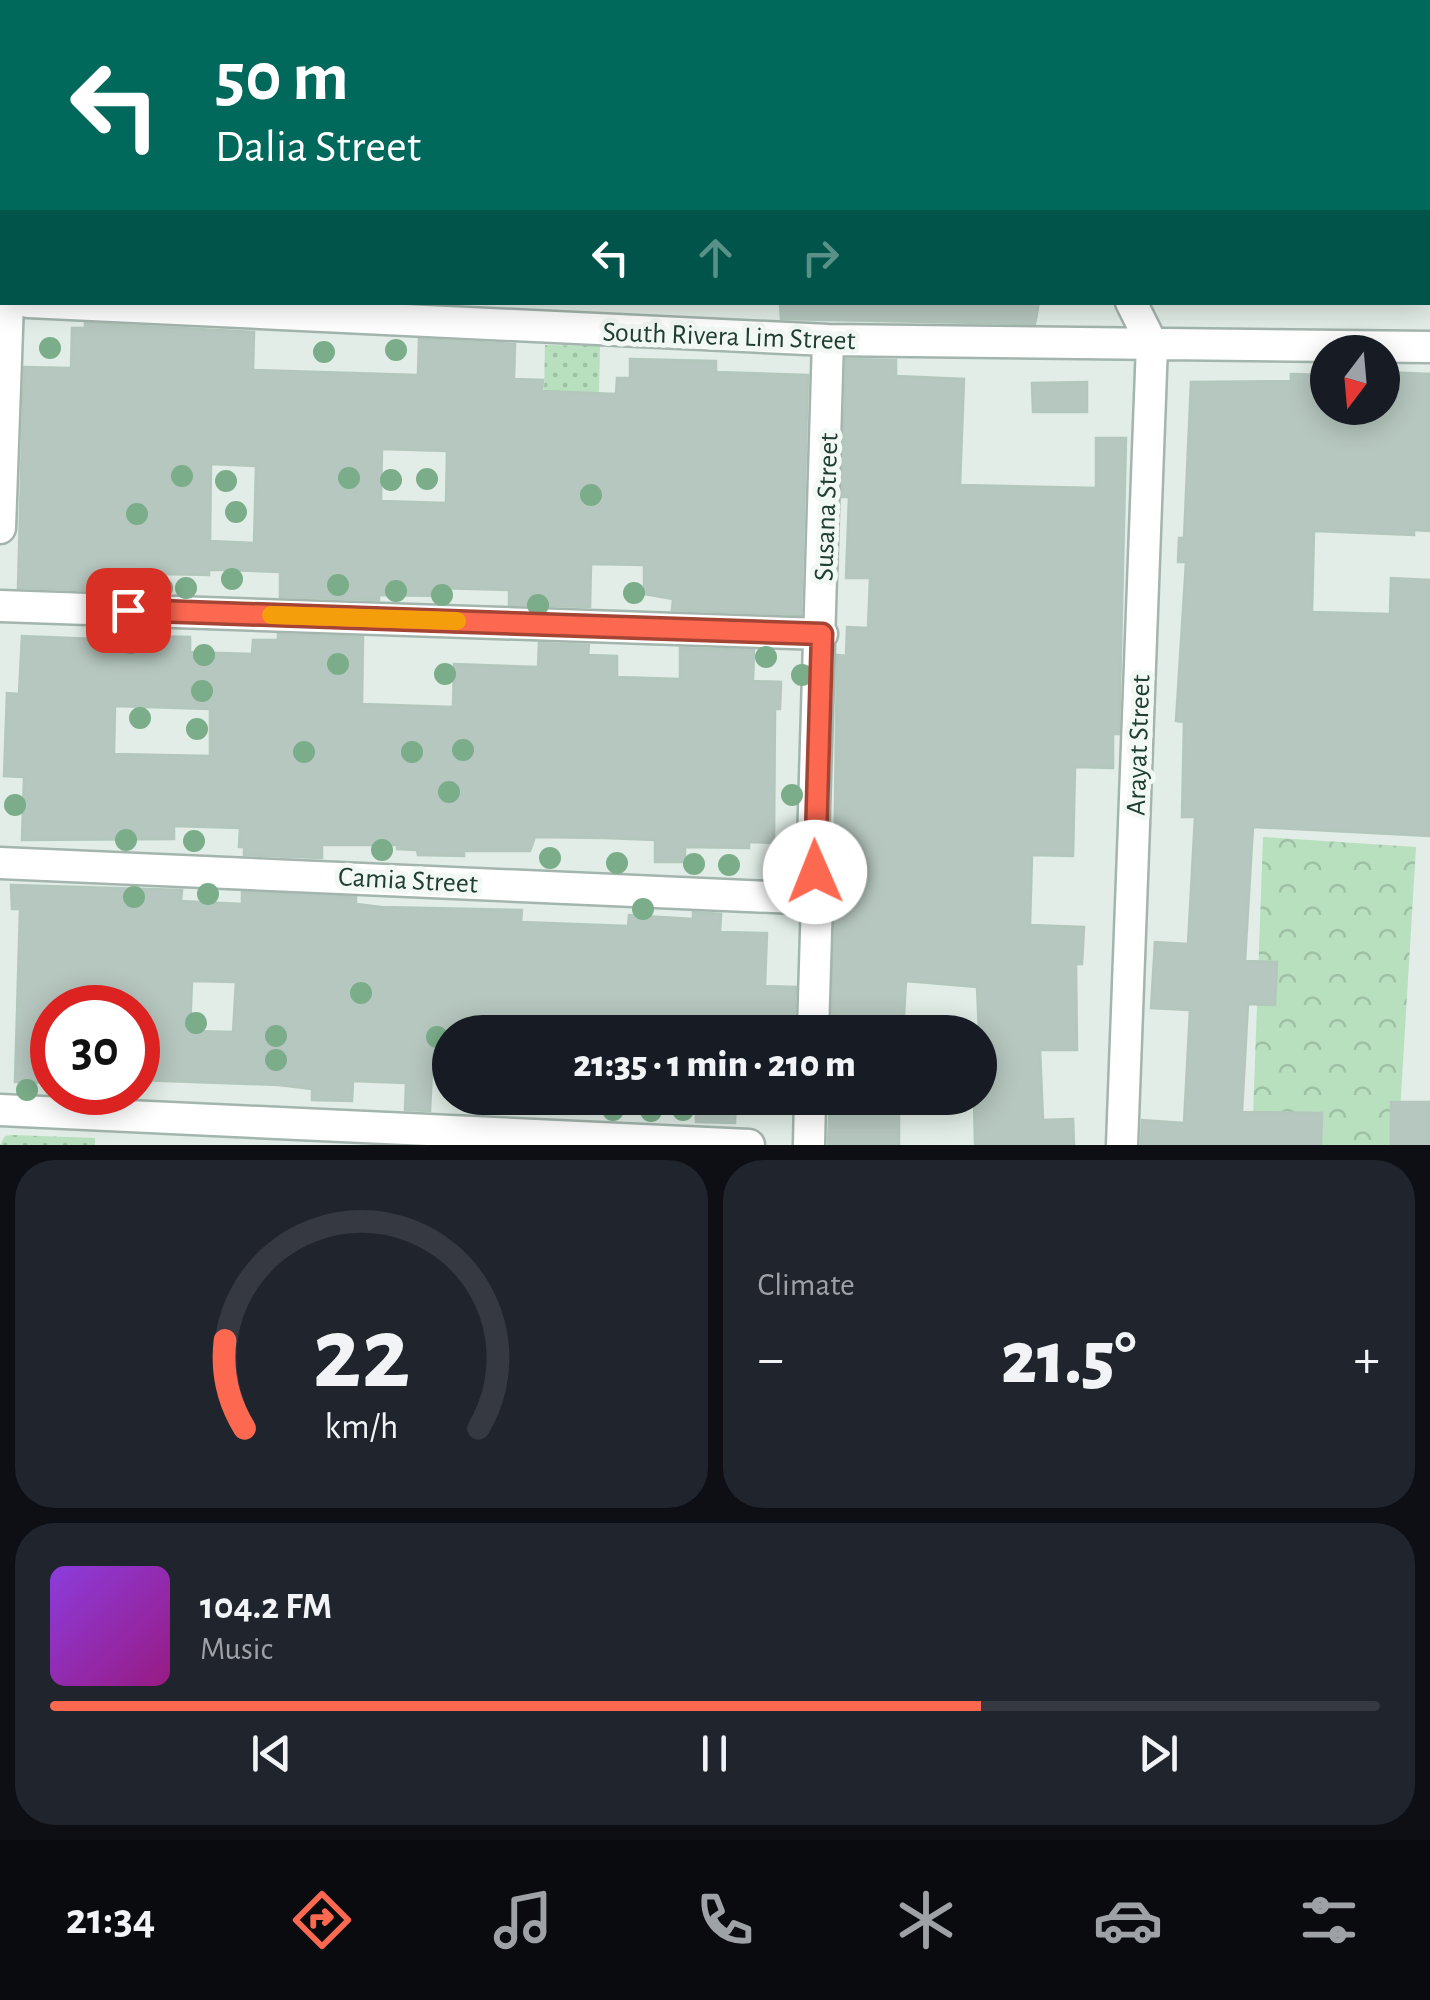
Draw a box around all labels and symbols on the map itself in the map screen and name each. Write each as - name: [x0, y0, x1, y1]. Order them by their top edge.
- street label: South Rivera Lim Street: [602, 319, 856, 355]
- north arrow: [1310, 335, 1400, 425]
- street label: Susana Street: [810, 432, 844, 582]
- pin: [86, 568, 171, 653]
- street label: Arayat Street: [1123, 674, 1155, 816]
- position arrow: [763, 820, 867, 924]
- street label: Camia Street: [337, 863, 479, 899]
- speed limit sign: 30: [30, 985, 160, 1115]

